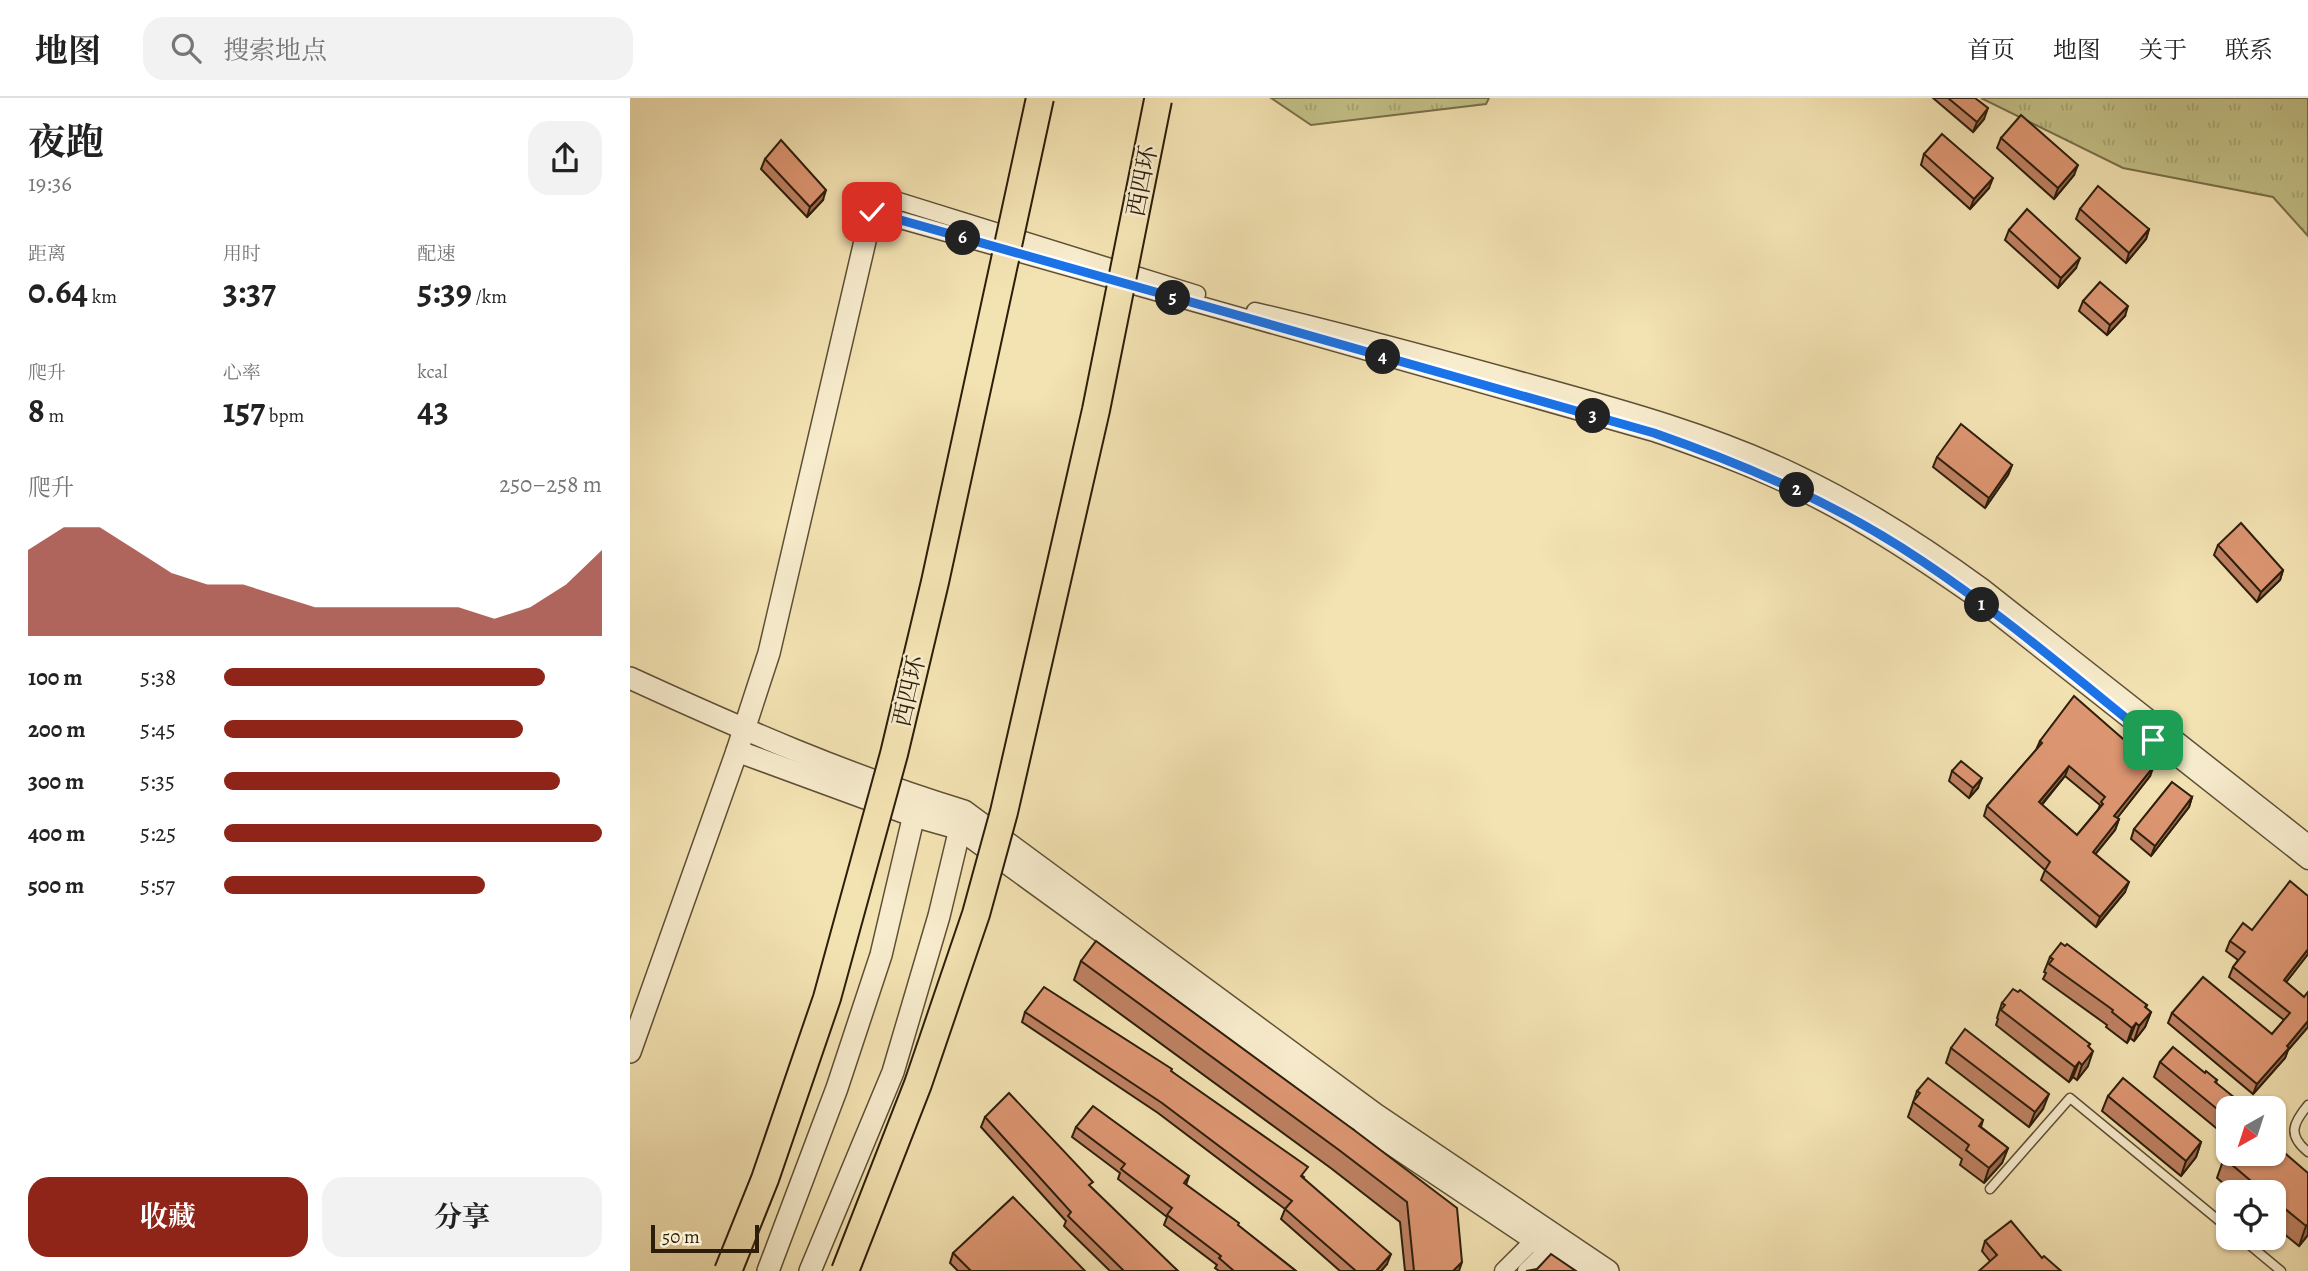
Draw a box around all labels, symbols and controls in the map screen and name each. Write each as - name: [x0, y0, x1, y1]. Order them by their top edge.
- search box: [143, 17, 633, 80]
- text: 地图: [35, 28, 101, 73]
- icon: search: [167, 29, 205, 67]
- text: 搜索地点: [223, 33, 327, 68]
- text: 首页: [1967, 34, 2015, 66]
- text: 地图: [2053, 34, 2101, 66]
- text: 关于: [2139, 34, 2187, 66]
- text: 联系: [2225, 34, 2273, 66]
- text: 夜跑: [28, 116, 104, 168]
- button: share: [528, 121, 602, 195]
- street label: 西四环: [1119, 143, 1165, 219]
- text: 19:36: [28, 168, 72, 199]
- pin: [842, 182, 902, 242]
- icon: check: [853, 193, 891, 231]
- pin: 6: [946, 220, 980, 256]
- text: 6: [958, 224, 967, 250]
- text: 距离: [28, 241, 66, 267]
- text: 用时: [223, 241, 261, 267]
- text: 配速: [417, 241, 455, 267]
- text: 0.64: [28, 267, 88, 315]
- text: 3:37: [223, 267, 276, 315]
- text: 5:39: [417, 267, 472, 315]
- pin: 5: [1156, 280, 1190, 316]
- text: km: [88, 284, 117, 310]
- text: /km: [472, 284, 507, 310]
- text: 5: [1168, 284, 1177, 310]
- pin: 4: [1366, 340, 1400, 374]
- text: 4: [1378, 343, 1387, 369]
- text: kcal: [417, 359, 448, 385]
- text: 爬升: [28, 360, 66, 386]
- text: 心率: [223, 360, 261, 386]
- text: 43: [417, 385, 449, 433]
- text: 8: [28, 386, 45, 434]
- text: 157: [223, 386, 265, 434]
- pin: 3: [1576, 398, 1611, 434]
- text: 3: [1588, 402, 1597, 428]
- text: m: [45, 403, 64, 429]
- text: bpm: [265, 403, 304, 429]
- text: 250–258 m: [499, 469, 602, 500]
- text: 爬升: [28, 472, 74, 503]
- pin: 2: [1780, 472, 1814, 508]
- text: 2: [1792, 476, 1801, 502]
- pin: 1: [1964, 588, 2000, 622]
- text: 1: [1978, 591, 1985, 617]
- street label: 西四环: [885, 652, 933, 730]
- text: 100 m: [28, 662, 83, 693]
- text: 5:38: [140, 662, 176, 693]
- pin: [2123, 710, 2183, 770]
- text: 200 m: [28, 714, 86, 745]
- text: 5:45: [140, 714, 176, 745]
- icon: arrive: [2134, 721, 2172, 759]
- text: 300 m: [28, 766, 84, 797]
- text: 5:35: [140, 766, 175, 797]
- text: 400 m: [28, 818, 85, 849]
- text: 5:25: [140, 818, 176, 849]
- text: 500 m: [28, 870, 84, 901]
- text: 5:57: [140, 870, 175, 901]
- north arrow: [2216, 1096, 2286, 1166]
- map controls: [2216, 1096, 2286, 1250]
- button: 收藏: [28, 1177, 308, 1257]
- button: 分享: [322, 1177, 602, 1257]
- button: locate: [2216, 1180, 2286, 1250]
- scale bar: [651, 1222, 760, 1254]
- text: 50 m: [662, 1224, 700, 1250]

